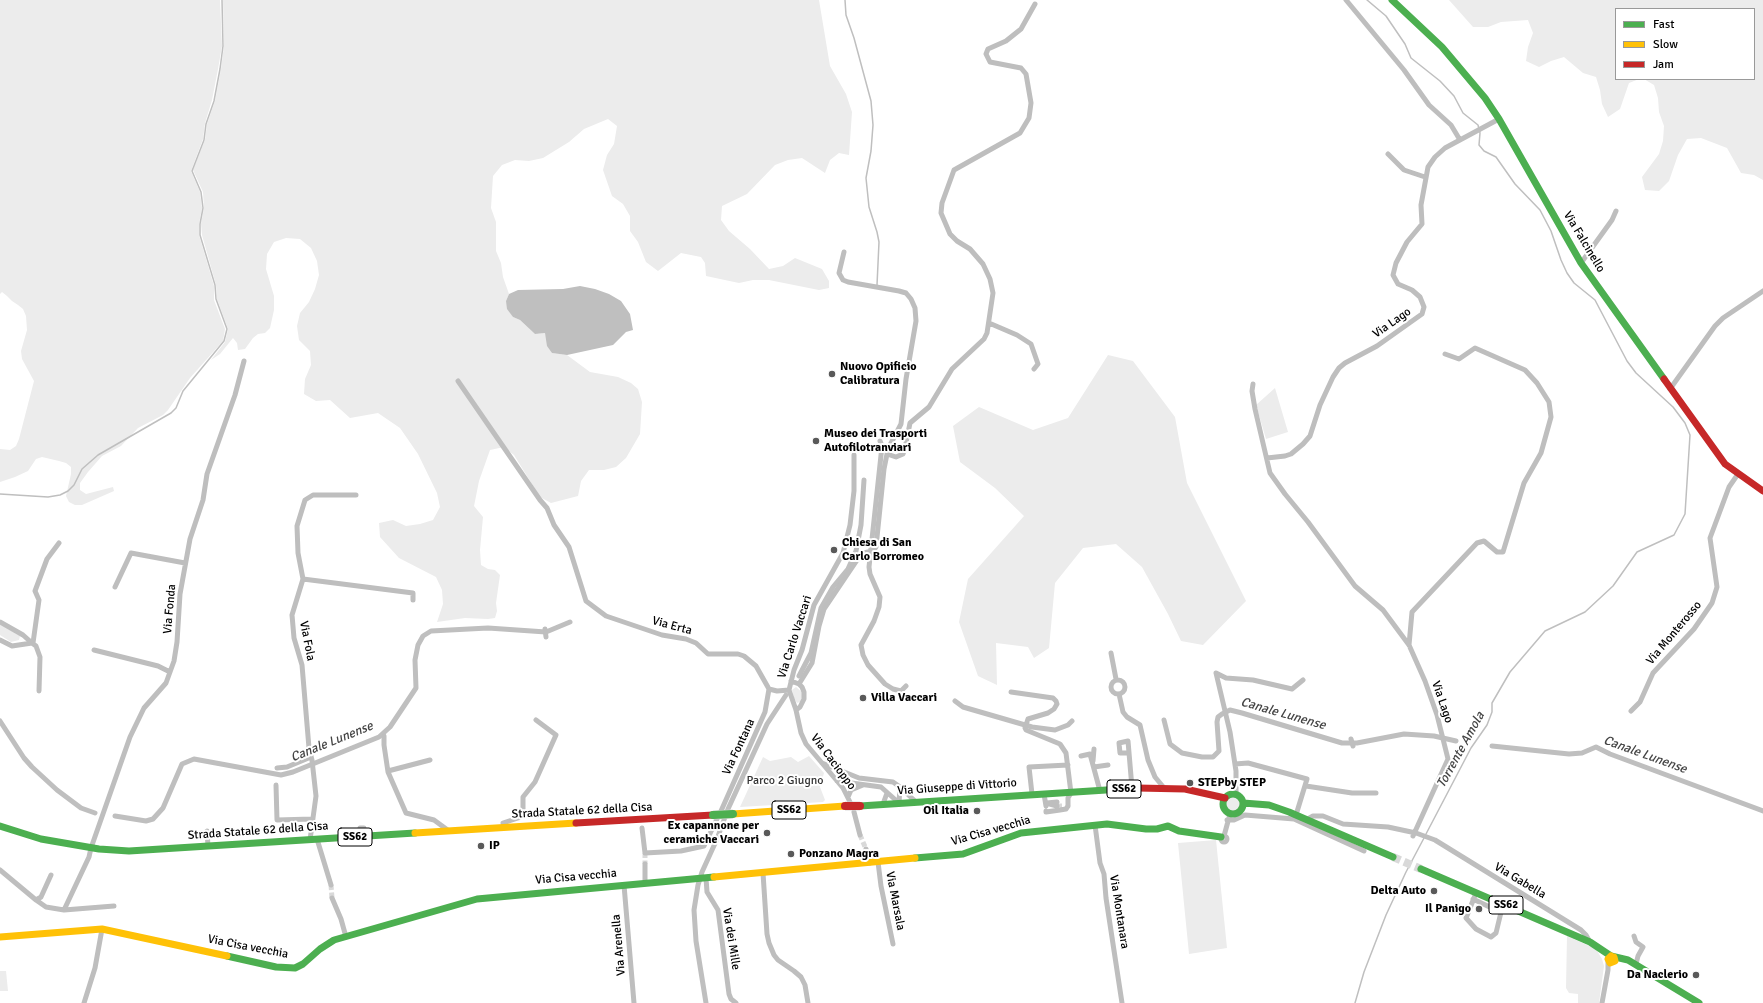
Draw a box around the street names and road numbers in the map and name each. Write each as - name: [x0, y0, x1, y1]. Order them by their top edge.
- street label: Via Falcinello: [1560, 209, 1608, 275]
- street label: Via Lago: [1370, 305, 1414, 341]
- street label: Via Fonda: [161, 583, 179, 635]
- street label: Via Carlo Vaccari: [775, 594, 815, 680]
- street label: Via Monterosso: [1643, 598, 1705, 668]
- street label: Via Erta: [651, 614, 693, 638]
- street label: Via Fola: [296, 620, 318, 662]
- street label: Via Lago: [1428, 679, 1456, 725]
- street label: Via Fontana: [720, 717, 758, 777]
- street label: Via Cacioppo: [807, 731, 859, 793]
- street label: Via Giuseppe di Vittorio: [897, 776, 1017, 798]
- road number: SS62: [1107, 780, 1141, 798]
- street label: Strada Statale 62 della Cisa: [511, 800, 653, 822]
- road number: SS62: [772, 801, 806, 819]
- street label: Via Cisa vecchia: [950, 813, 1032, 849]
- street label: Strada Statale 62 della Cisa: [187, 819, 329, 843]
- road number: SS62: [338, 828, 372, 846]
- street label: Via Gabella: [1491, 860, 1549, 902]
- street label: Via Cisa vecchia: [535, 866, 617, 888]
- street label: Via Marsala: [882, 870, 908, 932]
- street label: Via Montanara: [1106, 874, 1132, 950]
- road number: SS62: [1489, 896, 1523, 914]
- street label: Via dei Mille: [719, 907, 743, 971]
- street label: Via Arenella: [609, 914, 629, 976]
- street label: Via Cisa vecchia: [206, 932, 290, 962]

